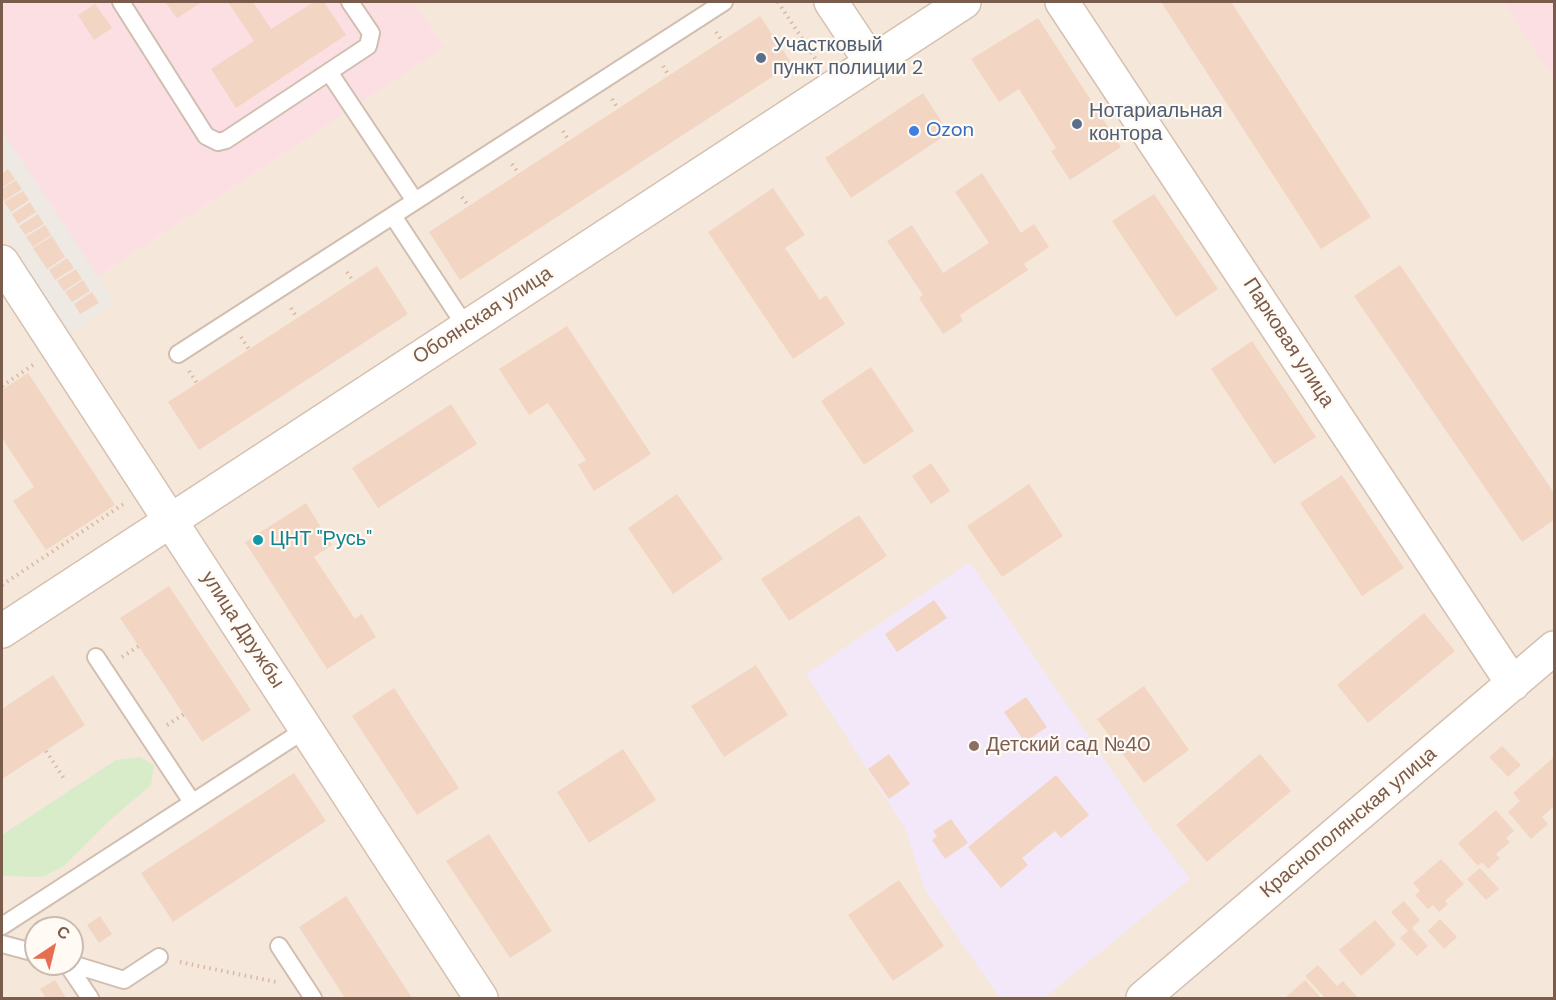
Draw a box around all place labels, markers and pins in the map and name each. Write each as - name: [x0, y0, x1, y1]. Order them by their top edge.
- place label: Участковый пункт полиции 2: [773, 34, 923, 81]
- marker: Участковый пункт полиции 2: [754, 51, 768, 65]
- place label: Нотариальная контора: [1089, 100, 1223, 147]
- marker: Нотариальная контора: [1070, 117, 1084, 131]
- place label: Ozon: [926, 119, 974, 143]
- marker: Ozon: [907, 124, 921, 138]
- place label: ЦНТ "Русь": [270, 528, 372, 552]
- marker: ЦНТ "Русь": [251, 533, 265, 547]
- place label: Детский сад №40: [986, 734, 1151, 758]
- marker: Детский сад №40: [967, 739, 981, 753]

